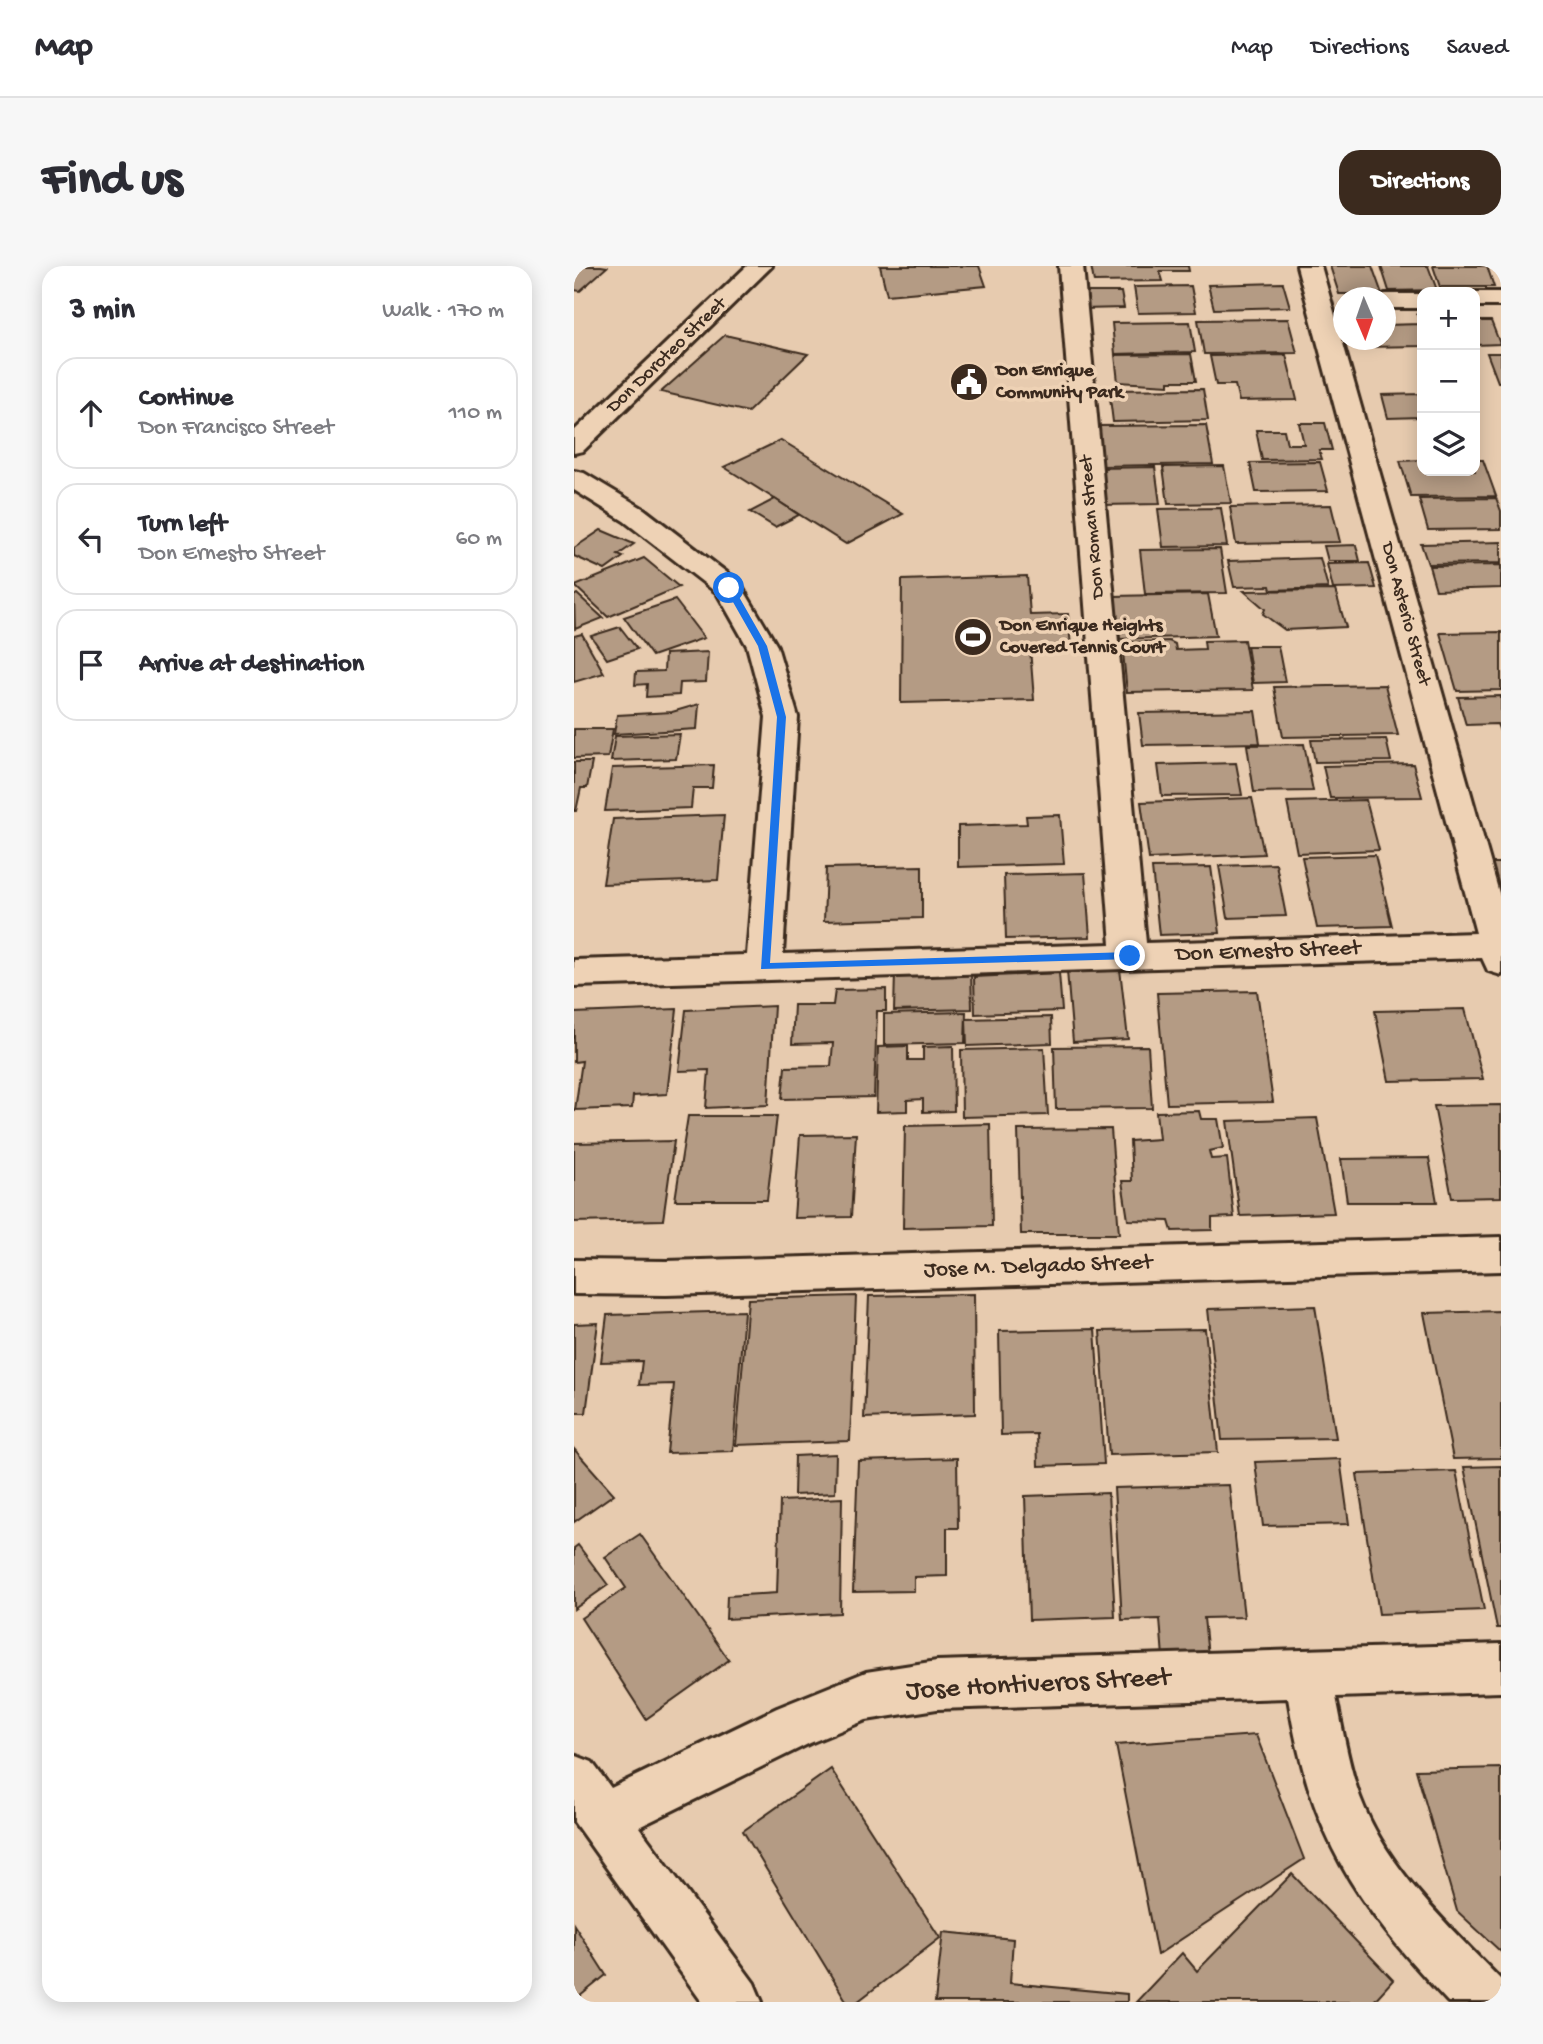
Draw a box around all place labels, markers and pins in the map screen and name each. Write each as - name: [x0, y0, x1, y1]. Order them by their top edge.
- place label: Don Enrique Community Park: [994, 360, 1126, 405]
- public building icon: Don Enrique Community Park: [948, 361, 990, 403]
- place label: Don Enrique Heights Covered Tennis Court: [998, 615, 1167, 660]
- sports icon: Don Enrique Heights Covered Tennis Court: [952, 616, 994, 658]

